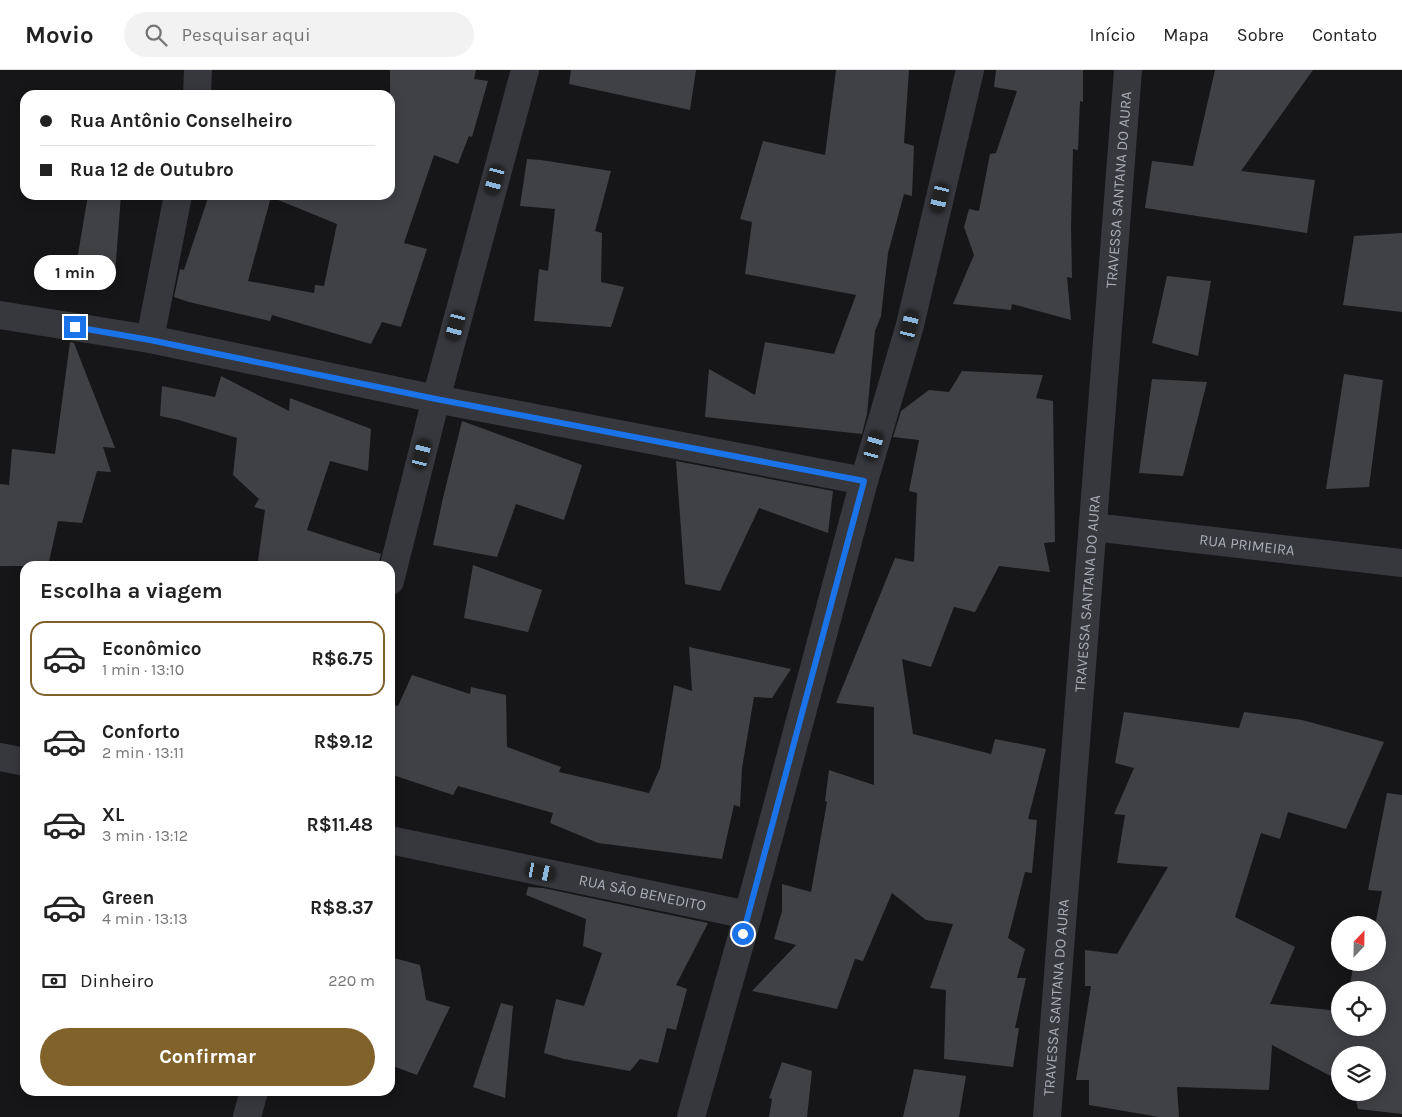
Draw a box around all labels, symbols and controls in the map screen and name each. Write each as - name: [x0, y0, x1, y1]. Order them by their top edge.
- search box: [124, 12, 474, 57]
- text: Movio: [25, 21, 94, 49]
- icon: search: [142, 21, 170, 49]
- text: Pesquisar aqui: [182, 24, 311, 46]
- text: Início: [1089, 24, 1135, 46]
- text: Mapa: [1163, 24, 1209, 46]
- text: Sobre: [1237, 24, 1284, 46]
- text: Contato: [1312, 24, 1377, 46]
- street label: TRAVESSA SANTANA DO AURA: [1102, 90, 1135, 289]
- text: Rua Antônio Conselheiro: [70, 110, 293, 132]
- text: Rua 12 de Outubro: [70, 159, 234, 181]
- car: [483, 164, 506, 196]
- car: [929, 182, 950, 214]
- callout: 1 min: [34, 254, 116, 290]
- text: 1 min: [55, 263, 95, 282]
- car: [899, 309, 920, 341]
- car: [444, 310, 467, 342]
- route end: [64, 316, 86, 338]
- car: [862, 430, 885, 462]
- car: [411, 438, 432, 470]
- street label: TRAVESSA SANTANA DO AURA: [1071, 494, 1104, 693]
- street label: RUA PRIMEIRA: [1198, 530, 1296, 559]
- text: Escolha a viagem: [40, 578, 223, 604]
- icon: car: [42, 636, 87, 681]
- text: Econômico: [102, 638, 202, 660]
- text: R$6.75: [312, 648, 373, 670]
- text: 1 min · 13:10: [102, 660, 184, 679]
- icon: car: [42, 719, 87, 764]
- text: Conforto: [102, 721, 180, 743]
- text: R$9.12: [314, 731, 373, 753]
- text: 2 min · 13:11: [102, 743, 184, 762]
- icon: car: [42, 802, 87, 847]
- text: XL: [102, 804, 124, 826]
- text: R$11.48: [306, 814, 373, 836]
- text: 3 min · 13:12: [102, 826, 188, 845]
- car: [524, 862, 557, 882]
- street label: RUA SÃO BENEDITO: [577, 871, 708, 915]
- icon: car: [42, 885, 87, 930]
- text: Green: [102, 887, 154, 909]
- text: R$8.37: [310, 897, 373, 919]
- street label: TRAVESSA SANTANA DO AURA: [1040, 898, 1073, 1096]
- text: 4 min · 13:13: [102, 909, 188, 928]
- north arrow: [1331, 916, 1386, 971]
- map controls: [1331, 916, 1386, 1101]
- route start: [732, 923, 754, 945]
- icon: cash: [40, 967, 68, 995]
- text: Dinheiro: [80, 970, 154, 992]
- text: 220 m: [328, 971, 375, 990]
- button: locate: [1331, 981, 1386, 1036]
- button: Confirmar: [40, 1028, 375, 1086]
- button: layers: [1331, 1046, 1386, 1101]

